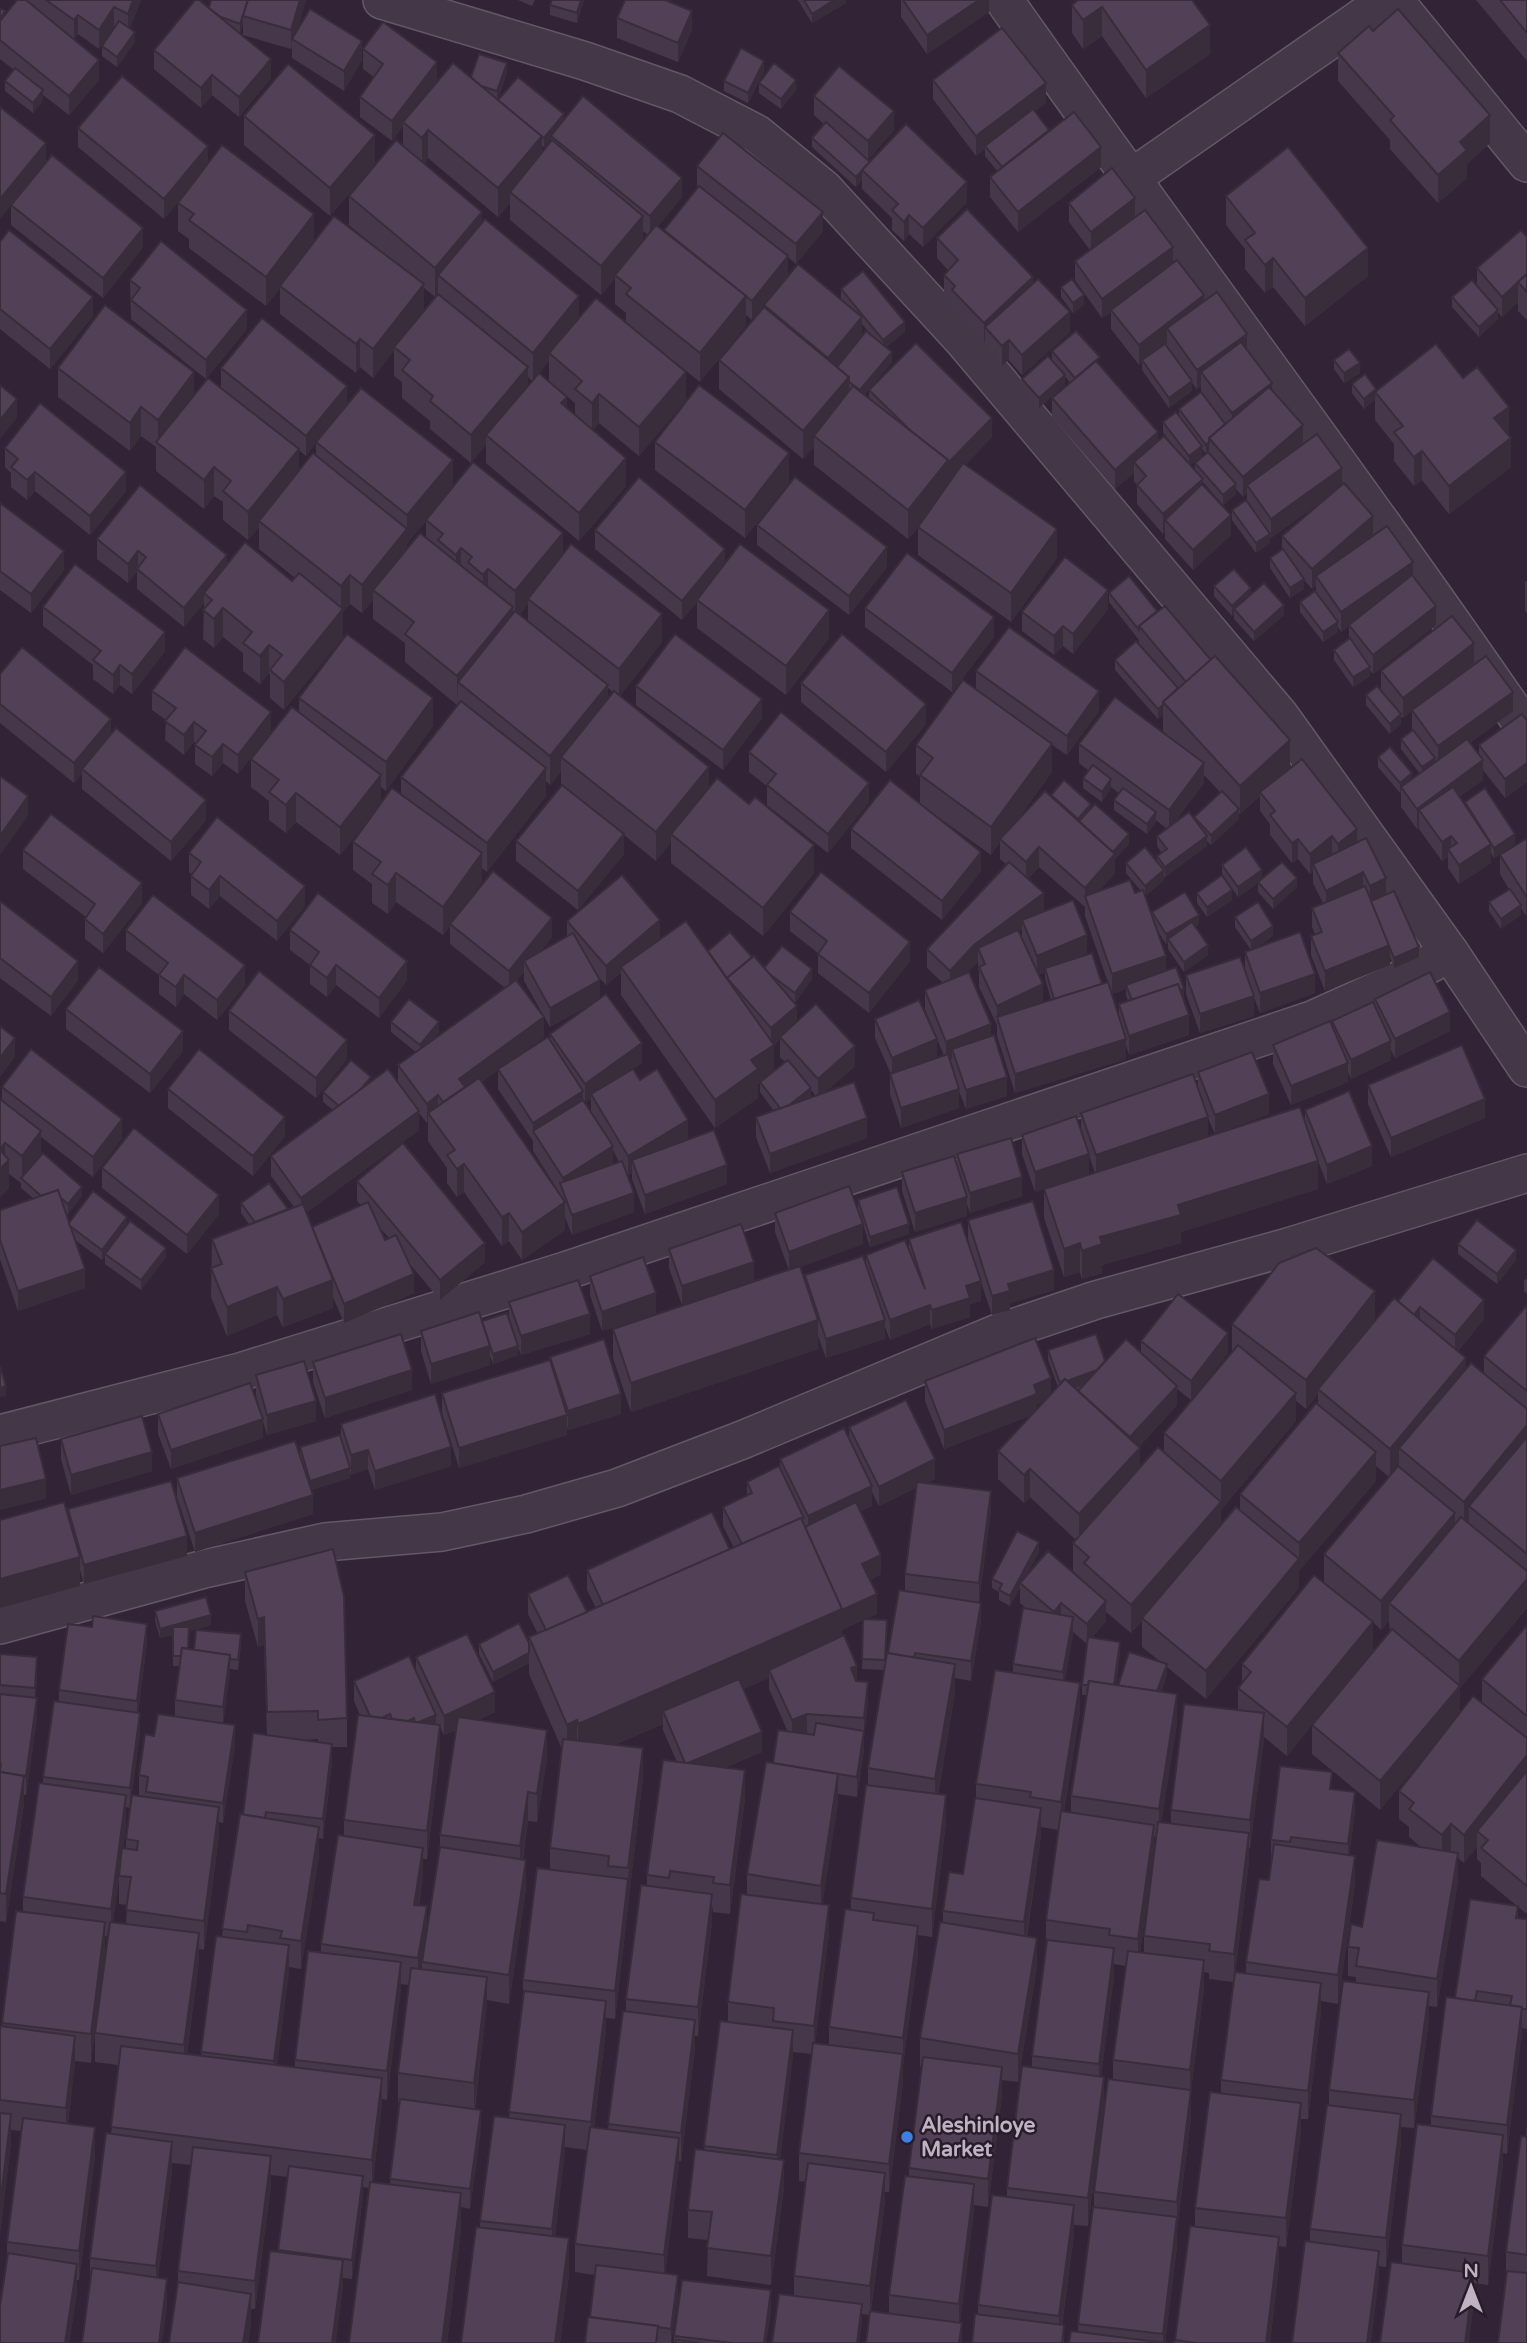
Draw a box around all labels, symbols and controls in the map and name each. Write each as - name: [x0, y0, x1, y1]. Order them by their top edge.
- place label: Aleshinloye Market: [921, 2113, 1036, 2162]
- marker: Aleshinloye Market: [899, 2129, 915, 2145]
- north arrow: [1436, 2252, 1506, 2322]
- text: N: [1463, 2260, 1479, 2282]

